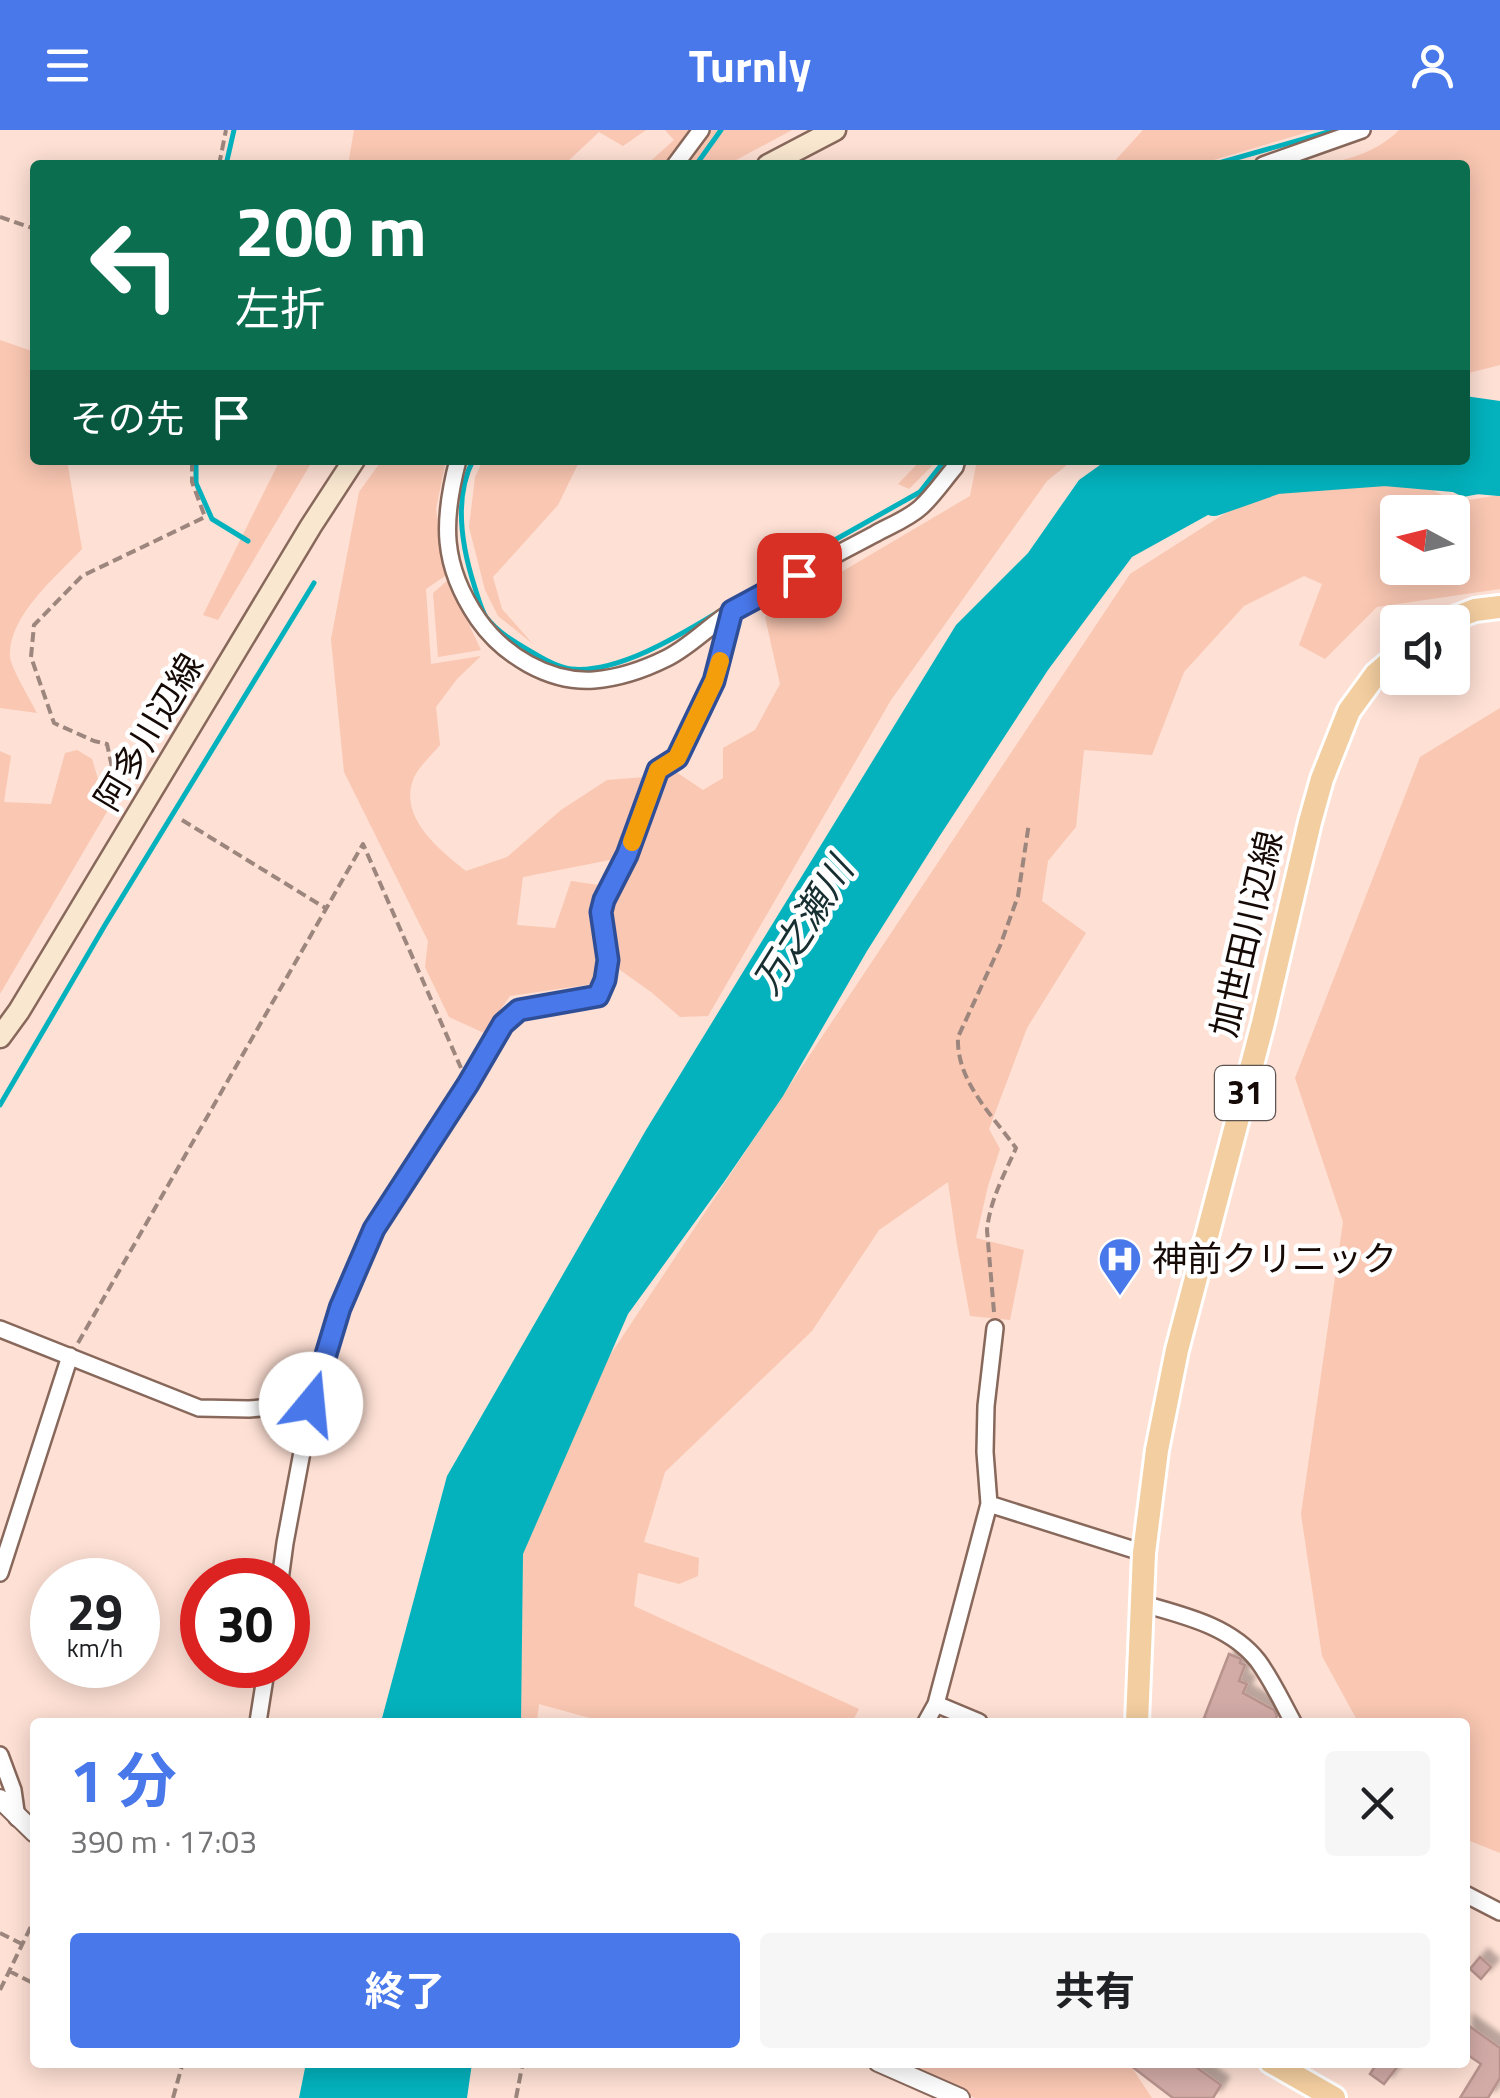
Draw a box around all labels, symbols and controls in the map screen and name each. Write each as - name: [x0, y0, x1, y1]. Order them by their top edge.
- text: Turnly: [689, 31, 811, 99]
- icon: menu: [40, 38, 95, 93]
- icon: person: [1405, 38, 1460, 93]
- text: 200 m: [235, 177, 427, 283]
- icon: left: [70, 200, 200, 330]
- text: 左折: [235, 274, 325, 342]
- text: その先: [70, 389, 184, 447]
- icon: arrive: [204, 390, 259, 445]
- north arrow: [1380, 495, 1470, 585]
- map controls: [1380, 495, 1470, 695]
- pin: [757, 533, 842, 618]
- icon: arrive: [772, 548, 827, 603]
- button: sound: [1380, 605, 1470, 695]
- street label: 阿多川辺線: [80, 643, 216, 820]
- street label: 加世田川辺線: [1196, 825, 1296, 1042]
- water label: 万之瀬川: [737, 842, 869, 1005]
- road number: 31: [1215, 1066, 1275, 1120]
- place label: 神前クリニック: [1152, 1231, 1397, 1285]
- hospital icon: 神前クリニック: [1097, 1236, 1143, 1297]
- position arrow: [259, 1352, 363, 1456]
- speed limit sign: 30: [180, 1558, 310, 1688]
- text: 29: [67, 1573, 123, 1649]
- text: km/h: [67, 1629, 123, 1667]
- text: 1 分: [70, 1734, 177, 1825]
- button: close: [1325, 1751, 1430, 1856]
- text: 390 m · 17:03: [70, 1817, 257, 1865]
- button: 終了: [70, 1933, 740, 2048]
- button: 共有: [760, 1933, 1430, 2048]

